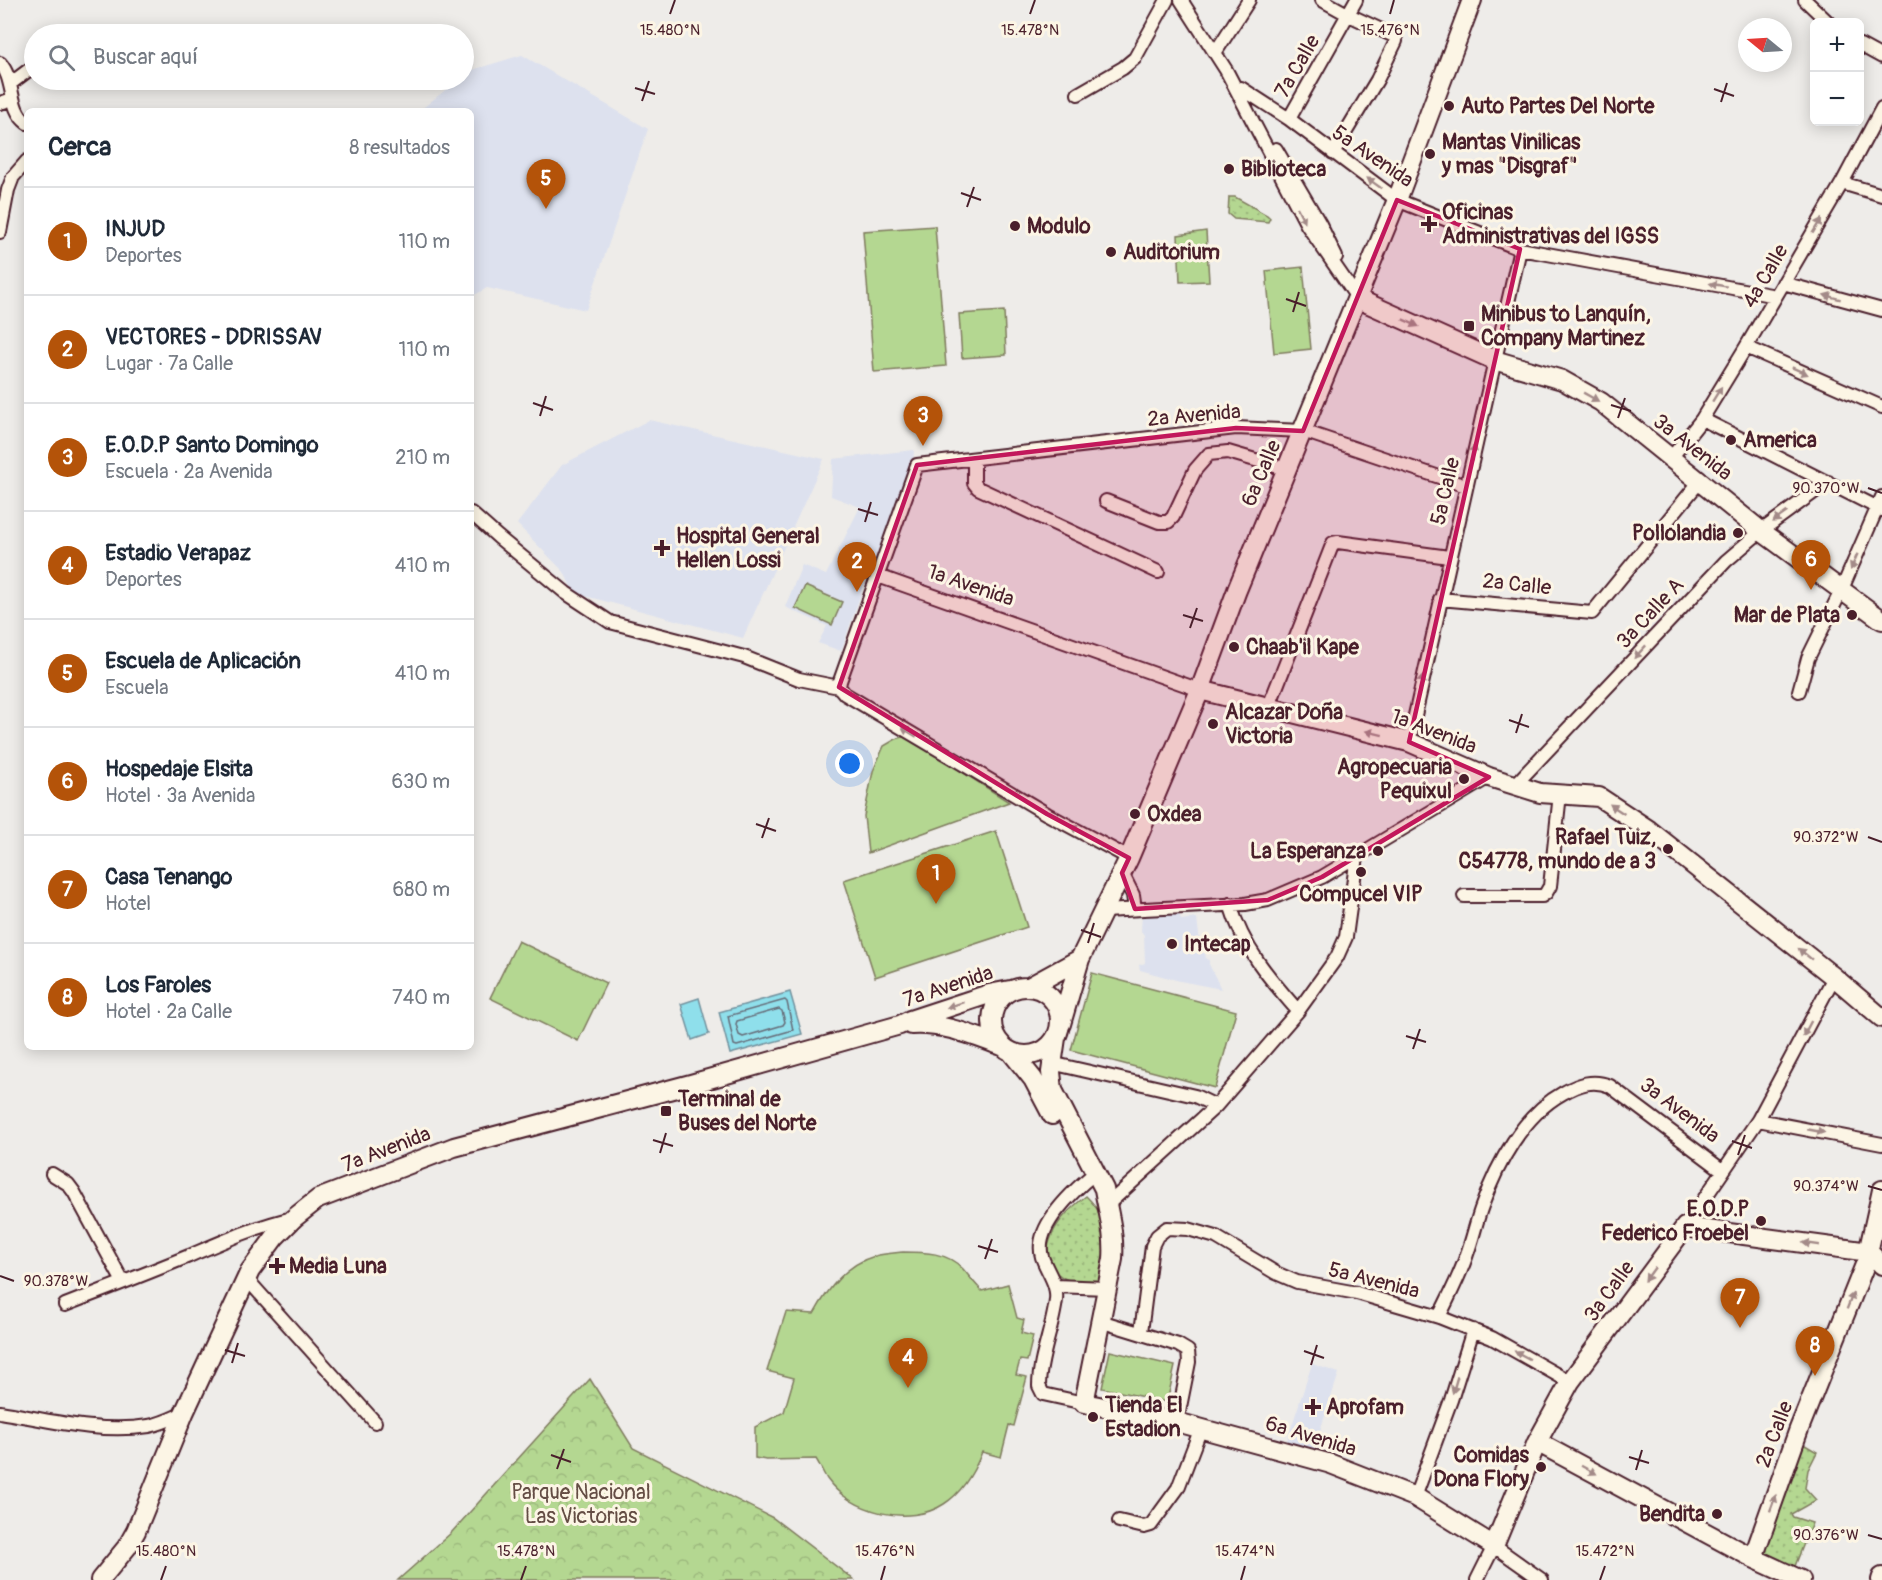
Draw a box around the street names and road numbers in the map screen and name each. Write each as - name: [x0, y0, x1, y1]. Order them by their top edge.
- street label: 7a Calle: [1269, 29, 1327, 103]
- street label: 5a Avenida: [1327, 119, 1419, 194]
- street label: 4a Calle: [1736, 239, 1795, 313]
- street label: 2a Avenida: [1146, 398, 1242, 433]
- street label: 3a Avenida: [1648, 408, 1738, 487]
- street label: 6ª Calle: [1235, 435, 1288, 511]
- street label: 5a Calle: [1425, 454, 1467, 528]
- street label: 1a Avenida: [924, 558, 1018, 613]
- street label: 2a Calle: [1481, 567, 1553, 602]
- street label: 3a Calle A: [1611, 572, 1690, 654]
- street label: 1a Avenida: [1387, 703, 1481, 760]
- street label: 7ª Avenida: [900, 959, 996, 1014]
- street label: 3a Avenida: [1634, 1071, 1725, 1149]
- street label: 7ª Avenida: [338, 1120, 434, 1179]
- street label: 3a Calle: [1578, 1255, 1641, 1327]
- street label: 5a Avenida: [1325, 1256, 1422, 1305]
- street label: 2a Calle: [1749, 1396, 1800, 1471]
- street label: 6a Avenida: [1262, 1410, 1360, 1463]

